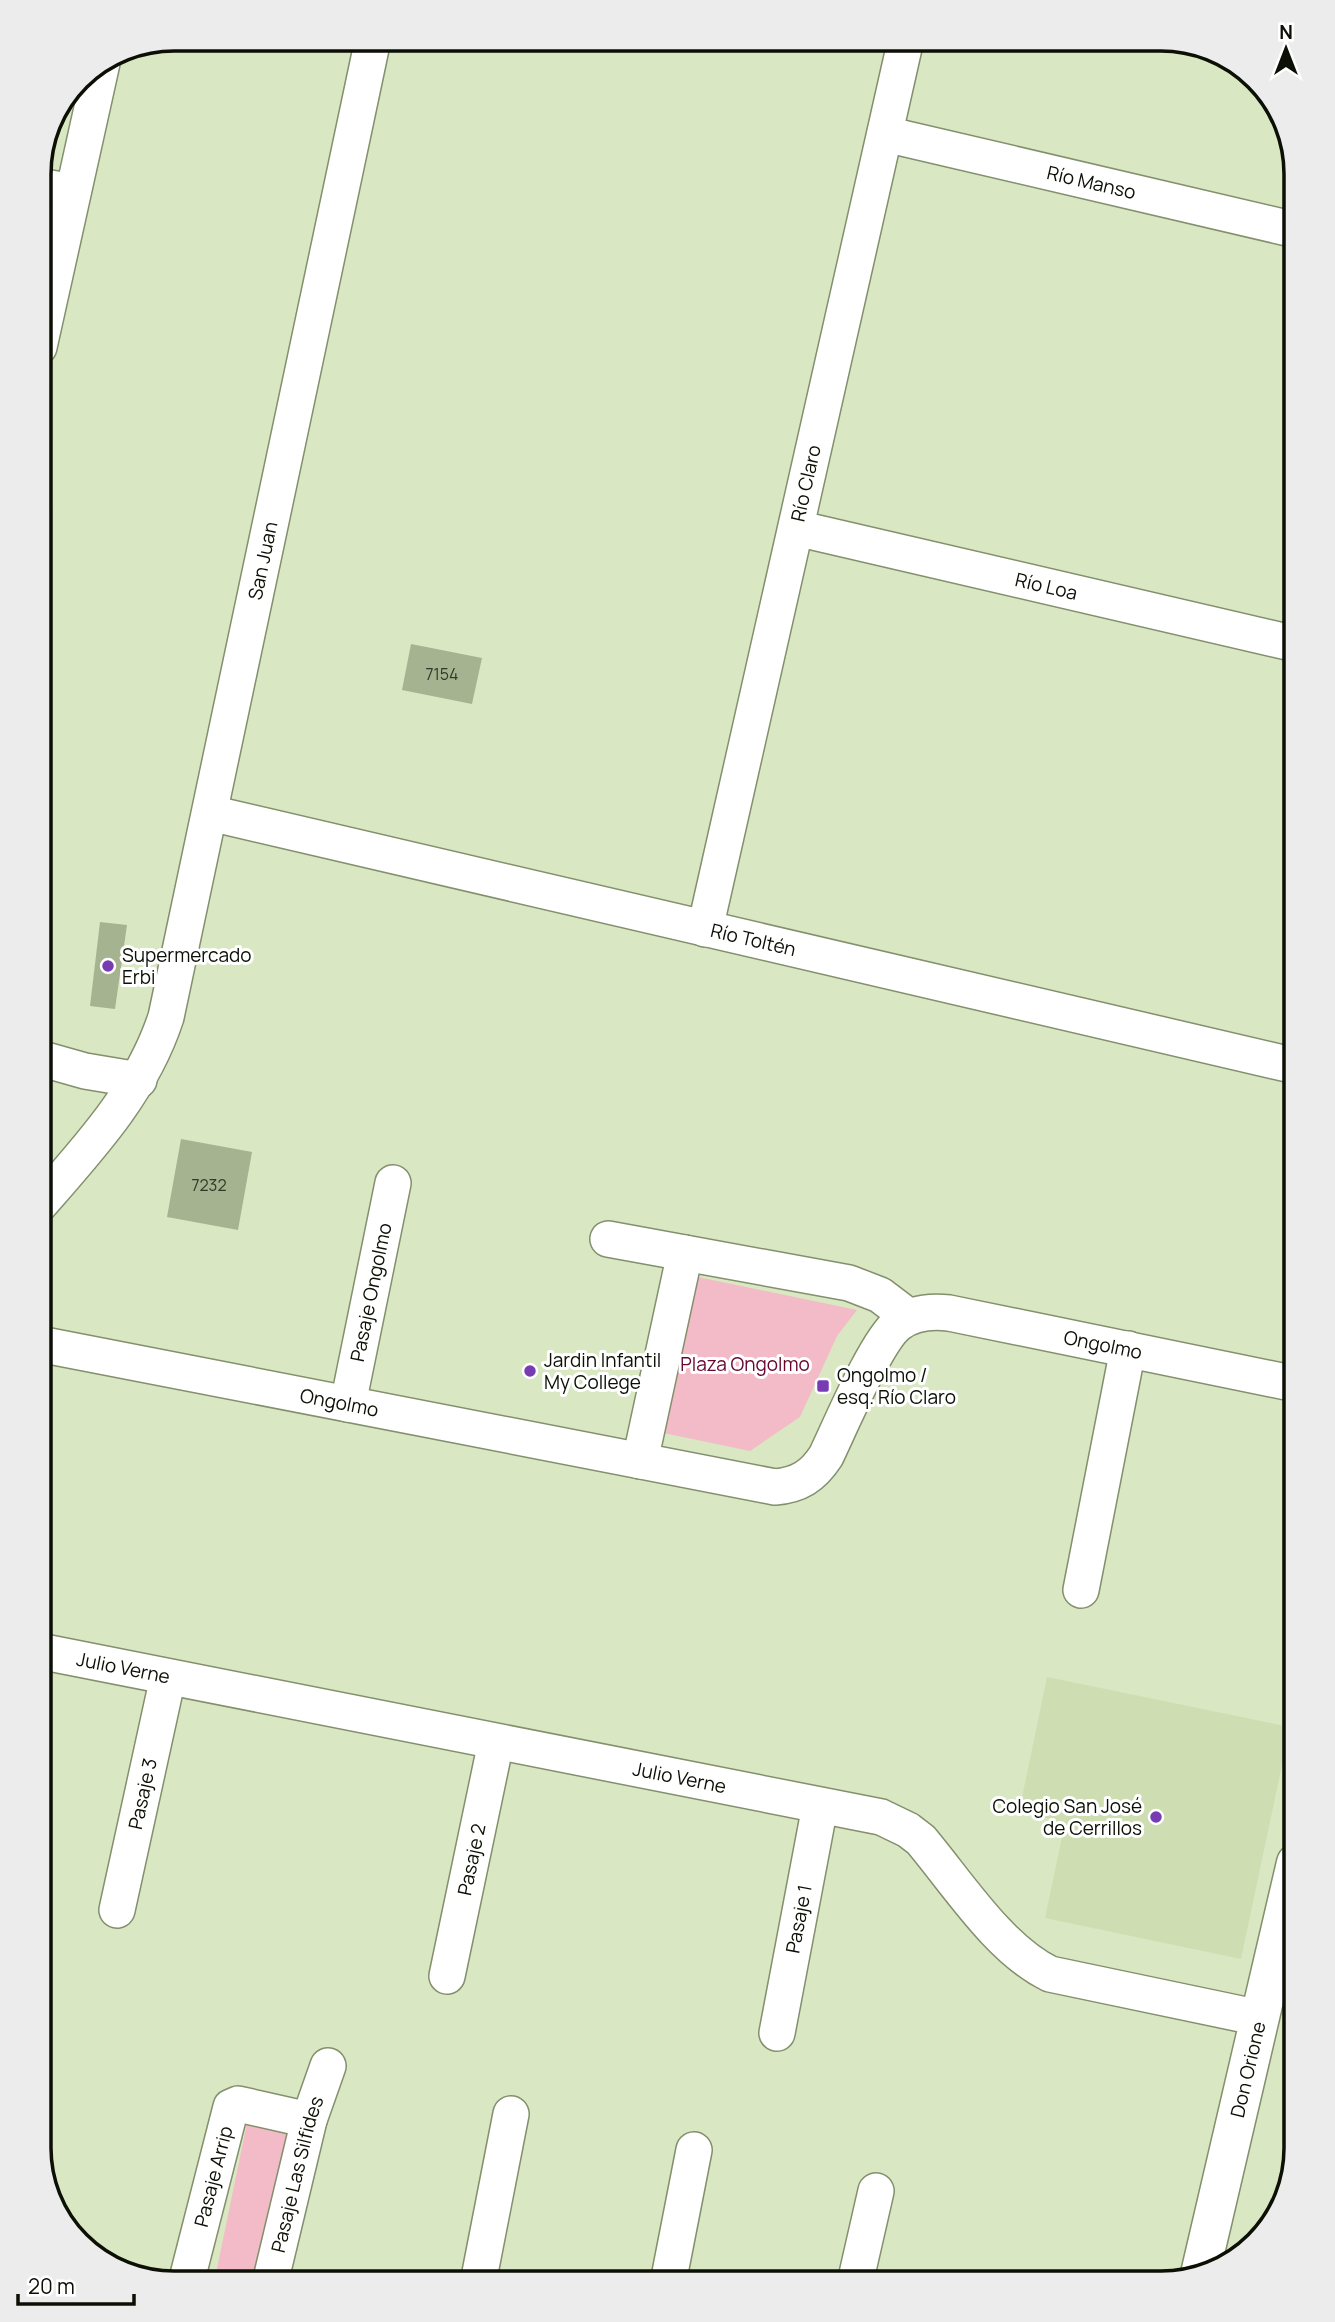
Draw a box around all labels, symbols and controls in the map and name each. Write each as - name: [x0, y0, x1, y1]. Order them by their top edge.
- north arrow: [1251, 14, 1321, 84]
- text: N: [1279, 19, 1293, 45]
- street label: Río Manso: [1044, 159, 1138, 205]
- street label: Río Claro: [784, 442, 827, 524]
- street label: San Juan: [242, 519, 284, 602]
- street label: Río Loa: [1013, 566, 1080, 606]
- house number: 7154: [426, 663, 458, 685]
- street label: Río Toltén: [708, 917, 799, 962]
- place label: Supermercado Erbi: [122, 942, 252, 990]
- marker: Supermercado Erbi: [100, 958, 116, 974]
- house number: 7232: [191, 1174, 227, 1196]
- street label: Pasaje Ongolmo: [344, 1221, 398, 1364]
- street label: Ongolmo: [1062, 1324, 1145, 1365]
- place label: Jardin Infantil My College: [544, 1347, 661, 1395]
- park label: Plaza Ongolmo: [680, 1351, 810, 1377]
- place label: Ongolmo / esq. Río Claro: [837, 1362, 956, 1410]
- marker: Jardin Infantil My College: [522, 1363, 538, 1379]
- marker: Ongolmo / esq. Río Claro: [815, 1378, 831, 1394]
- street label: Ongolmo: [298, 1382, 381, 1423]
- street label: Julio Verne: [74, 1646, 172, 1690]
- street label: Julio Verne: [631, 1755, 729, 1799]
- street label: Pasaje 3: [122, 1756, 163, 1832]
- place label: Colegio San José de Cerrillos: [993, 1793, 1142, 1841]
- marker: Colegio San José de Cerrillos: [1148, 1809, 1164, 1825]
- street label: Pasaje 2: [451, 1821, 492, 1898]
- street label: Pasaje 1: [779, 1883, 818, 1955]
- street label: Don Orione: [1224, 2019, 1272, 2120]
- street label: Pasaje Las Silfides: [265, 2092, 329, 2255]
- street label: Pasaje Arrip: [188, 2123, 239, 2230]
- scale bar: [18, 2262, 133, 2306]
- text: 20 m: [28, 2272, 75, 2300]

